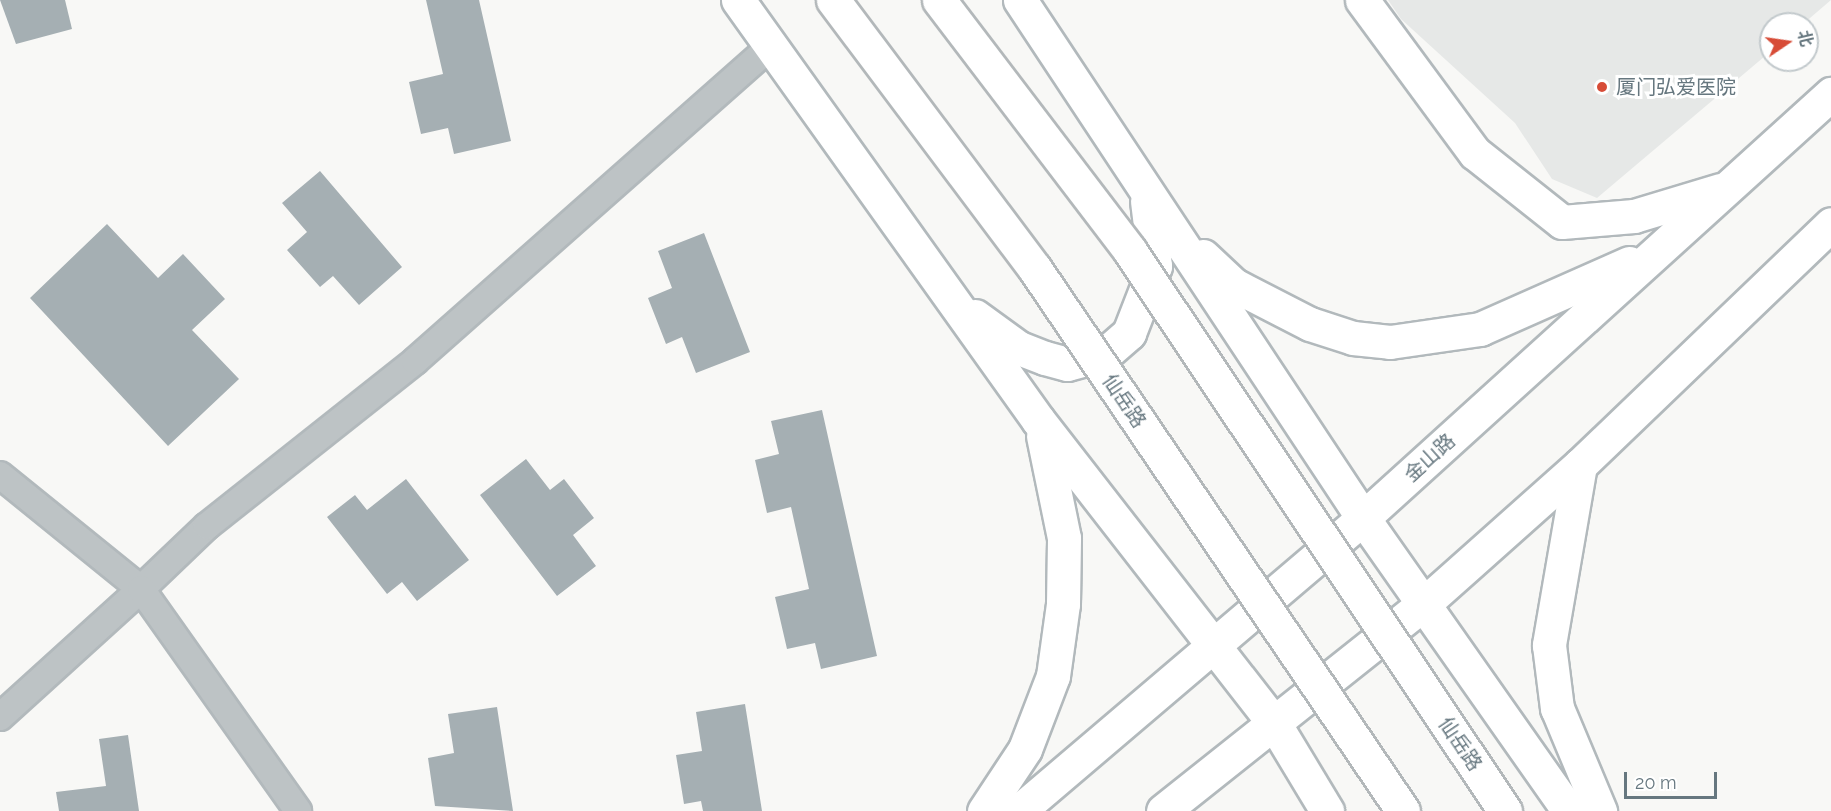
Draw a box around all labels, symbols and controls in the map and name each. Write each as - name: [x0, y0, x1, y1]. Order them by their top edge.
- north arrow: [1759, 12, 1819, 72]
- text: 北: [1794, 28, 1816, 48]
- place label: 厦门弘爱医院: [1616, 75, 1736, 99]
- marker: 厦门弘爱医院: [1593, 78, 1611, 96]
- street label: 仙岳路: [1097, 369, 1151, 433]
- street label: 金山路: [1400, 429, 1460, 487]
- street label: 仙岳路: [1433, 712, 1487, 776]
- scale bar: [1627, 760, 1720, 798]
- text: 20 m: [1635, 772, 1677, 793]

